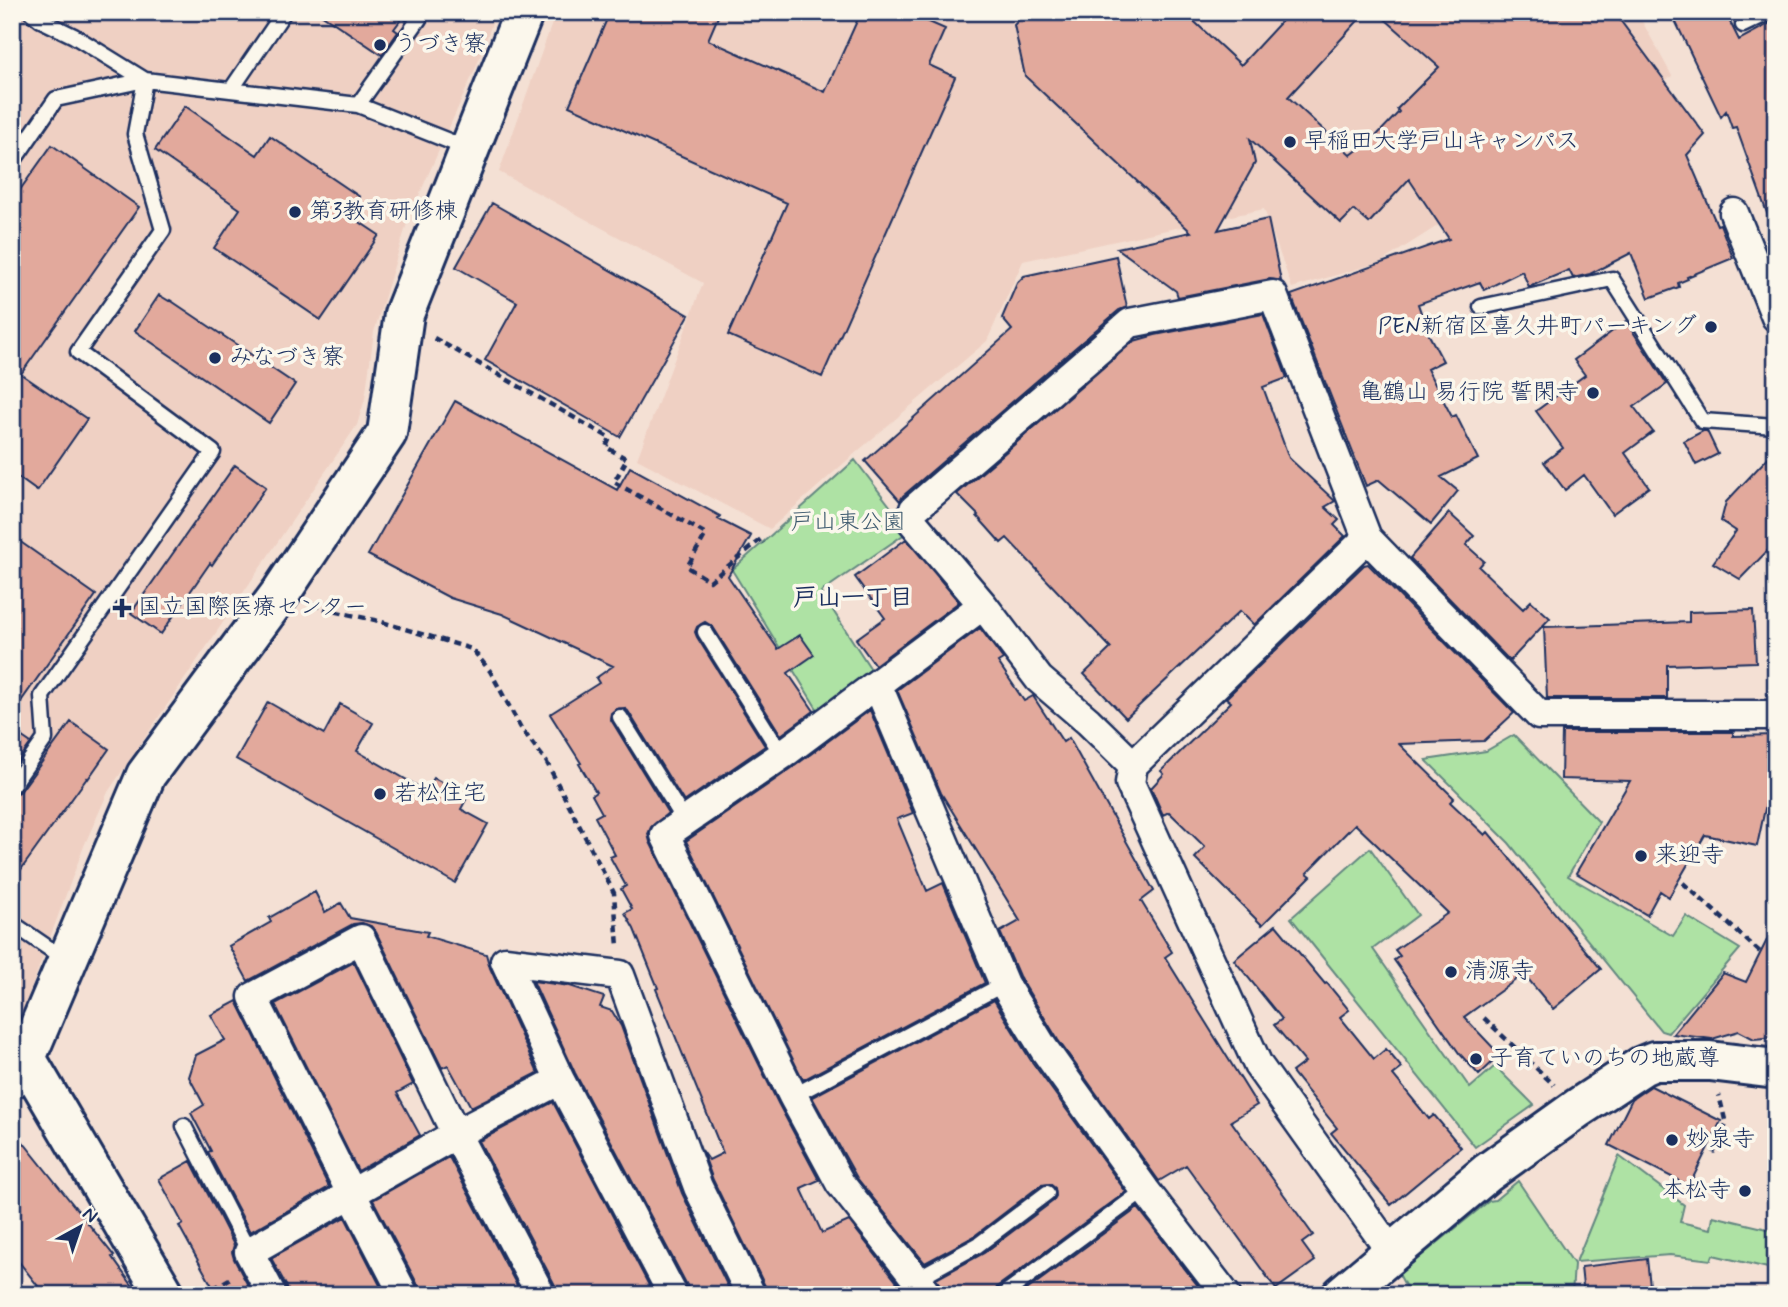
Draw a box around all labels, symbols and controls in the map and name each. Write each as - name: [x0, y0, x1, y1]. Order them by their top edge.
- place label: うづき寮: [394, 30, 486, 60]
- marker: うづき寮: [372, 37, 388, 53]
- place label: 早稲田大学戸山キャンパス: [1304, 127, 1579, 157]
- marker: 早稲田大学戸山キャンパス: [1282, 134, 1298, 150]
- place label: 第3教育研修棟: [309, 197, 457, 227]
- marker: 第3教育研修棟: [287, 204, 303, 220]
- place label: PEN新宿区喜久井町パーキング: [1378, 312, 1697, 342]
- marker: PEN新宿区喜久井町パーキング: [1703, 319, 1719, 335]
- place label: みなづき寮: [229, 343, 344, 373]
- marker: みなづき寮: [207, 350, 223, 366]
- place label: 亀鶴山 易行院 誓閑寺: [1360, 378, 1579, 408]
- marker: 亀鶴山 易行院 誓閑寺: [1585, 385, 1601, 401]
- park label: 戸山東公園: [791, 508, 906, 538]
- district label: 戸山一丁目: [793, 583, 913, 614]
- place label: 国立国際医療センター: [138, 593, 367, 623]
- marker: 国立国際医療センター: [112, 598, 132, 618]
- place label: 若松住宅: [394, 779, 486, 809]
- marker: 若松住宅: [372, 786, 388, 802]
- place label: 来迎寺: [1655, 841, 1724, 871]
- marker: 来迎寺: [1633, 848, 1649, 864]
- place label: 清源寺: [1465, 957, 1534, 987]
- marker: 清源寺: [1443, 964, 1459, 980]
- place label: 子育ていのちの地蔵尊: [1490, 1044, 1720, 1074]
- marker: 子育ていのちの地蔵尊: [1468, 1051, 1484, 1067]
- place label: 妙泉寺: [1686, 1125, 1755, 1155]
- marker: 妙泉寺: [1664, 1132, 1680, 1148]
- place label: 本松寺: [1662, 1176, 1731, 1206]
- marker: 本松寺: [1737, 1183, 1753, 1199]
- north arrow: [46, 1192, 116, 1262]
- text: N: [77, 1201, 103, 1229]

